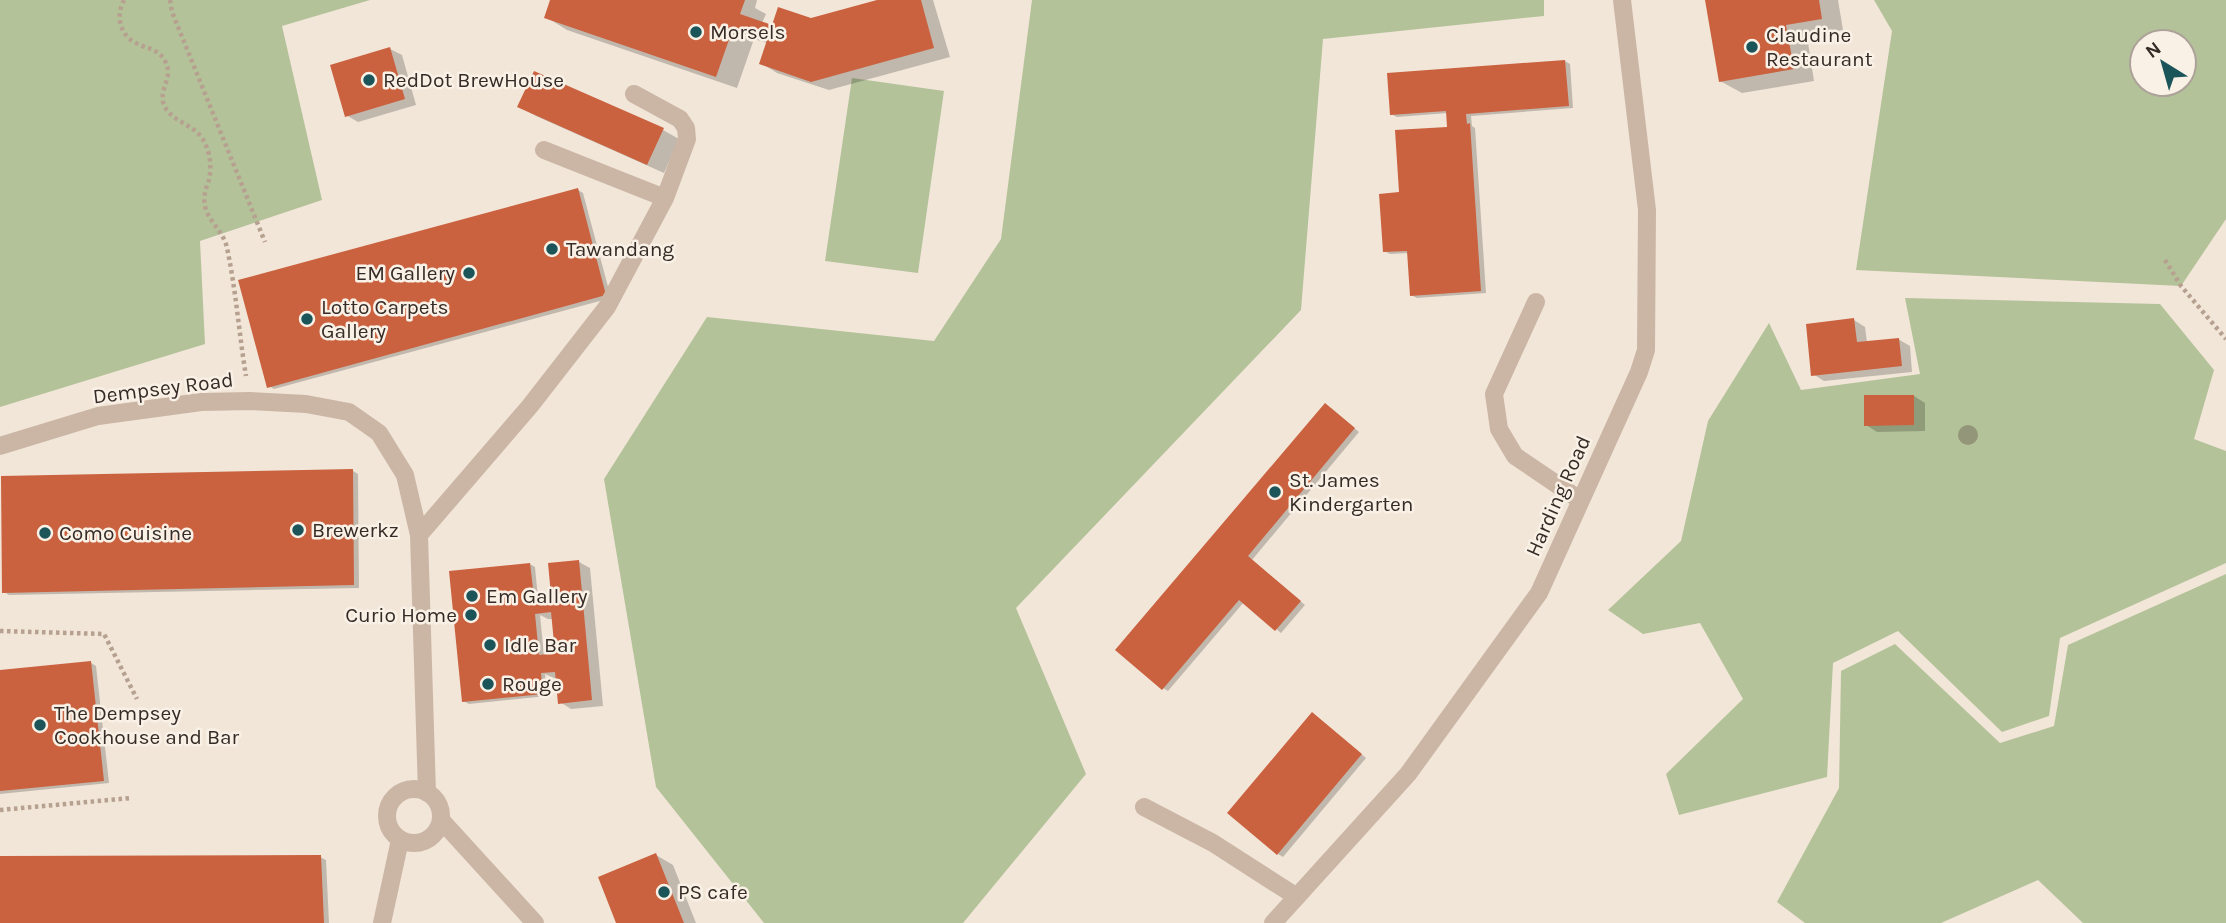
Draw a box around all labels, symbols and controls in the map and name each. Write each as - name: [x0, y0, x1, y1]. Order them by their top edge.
- place label: Morsels: [710, 20, 786, 44]
- place label: Claudine Restaurant: [1766, 23, 1873, 71]
- marker: Morsels: [688, 24, 704, 40]
- north arrow: [2128, 28, 2198, 98]
- text: N: [2141, 37, 2165, 63]
- marker: Claudine Restaurant: [1744, 39, 1760, 55]
- place label: RedDot BrewHouse: [383, 68, 564, 92]
- marker: RedDot BrewHouse: [361, 72, 377, 88]
- place label: Tawandang: [566, 237, 674, 261]
- marker: Tawandang: [544, 241, 560, 257]
- place label: EM Gallery: [355, 261, 455, 285]
- marker: EM Gallery: [461, 265, 477, 281]
- place label: Lotto Carpets Gallery: [321, 295, 449, 343]
- marker: Lotto Carpets Gallery: [299, 311, 315, 327]
- street label: Dempsey Road: [91, 367, 235, 409]
- street label: Harding Road: [1521, 432, 1595, 560]
- place label: St. James Kindergarten: [1289, 468, 1414, 516]
- marker: St. James Kindergarten: [1267, 484, 1283, 500]
- place label: Brewerkz: [312, 518, 399, 542]
- place label: Como Cuisine: [59, 521, 192, 545]
- marker: Brewerkz: [290, 522, 306, 538]
- marker: Como Cuisine: [37, 525, 53, 541]
- place label: Em Gallery: [486, 584, 588, 608]
- marker: Em Gallery: [464, 588, 480, 604]
- place label: Curio Home: [345, 603, 457, 627]
- marker: Curio Home: [463, 607, 479, 623]
- place label: Idle Bar: [504, 633, 577, 657]
- marker: Idle Bar: [482, 637, 498, 653]
- place label: Rouge: [502, 672, 562, 696]
- marker: Rouge: [480, 676, 496, 692]
- place label: The Dempsey Cookhouse and Bar: [54, 701, 240, 749]
- marker: The Dempsey Cookhouse and Bar: [32, 717, 48, 733]
- place label: PS cafe: [678, 880, 748, 904]
- marker: PS cafe: [656, 884, 672, 900]

